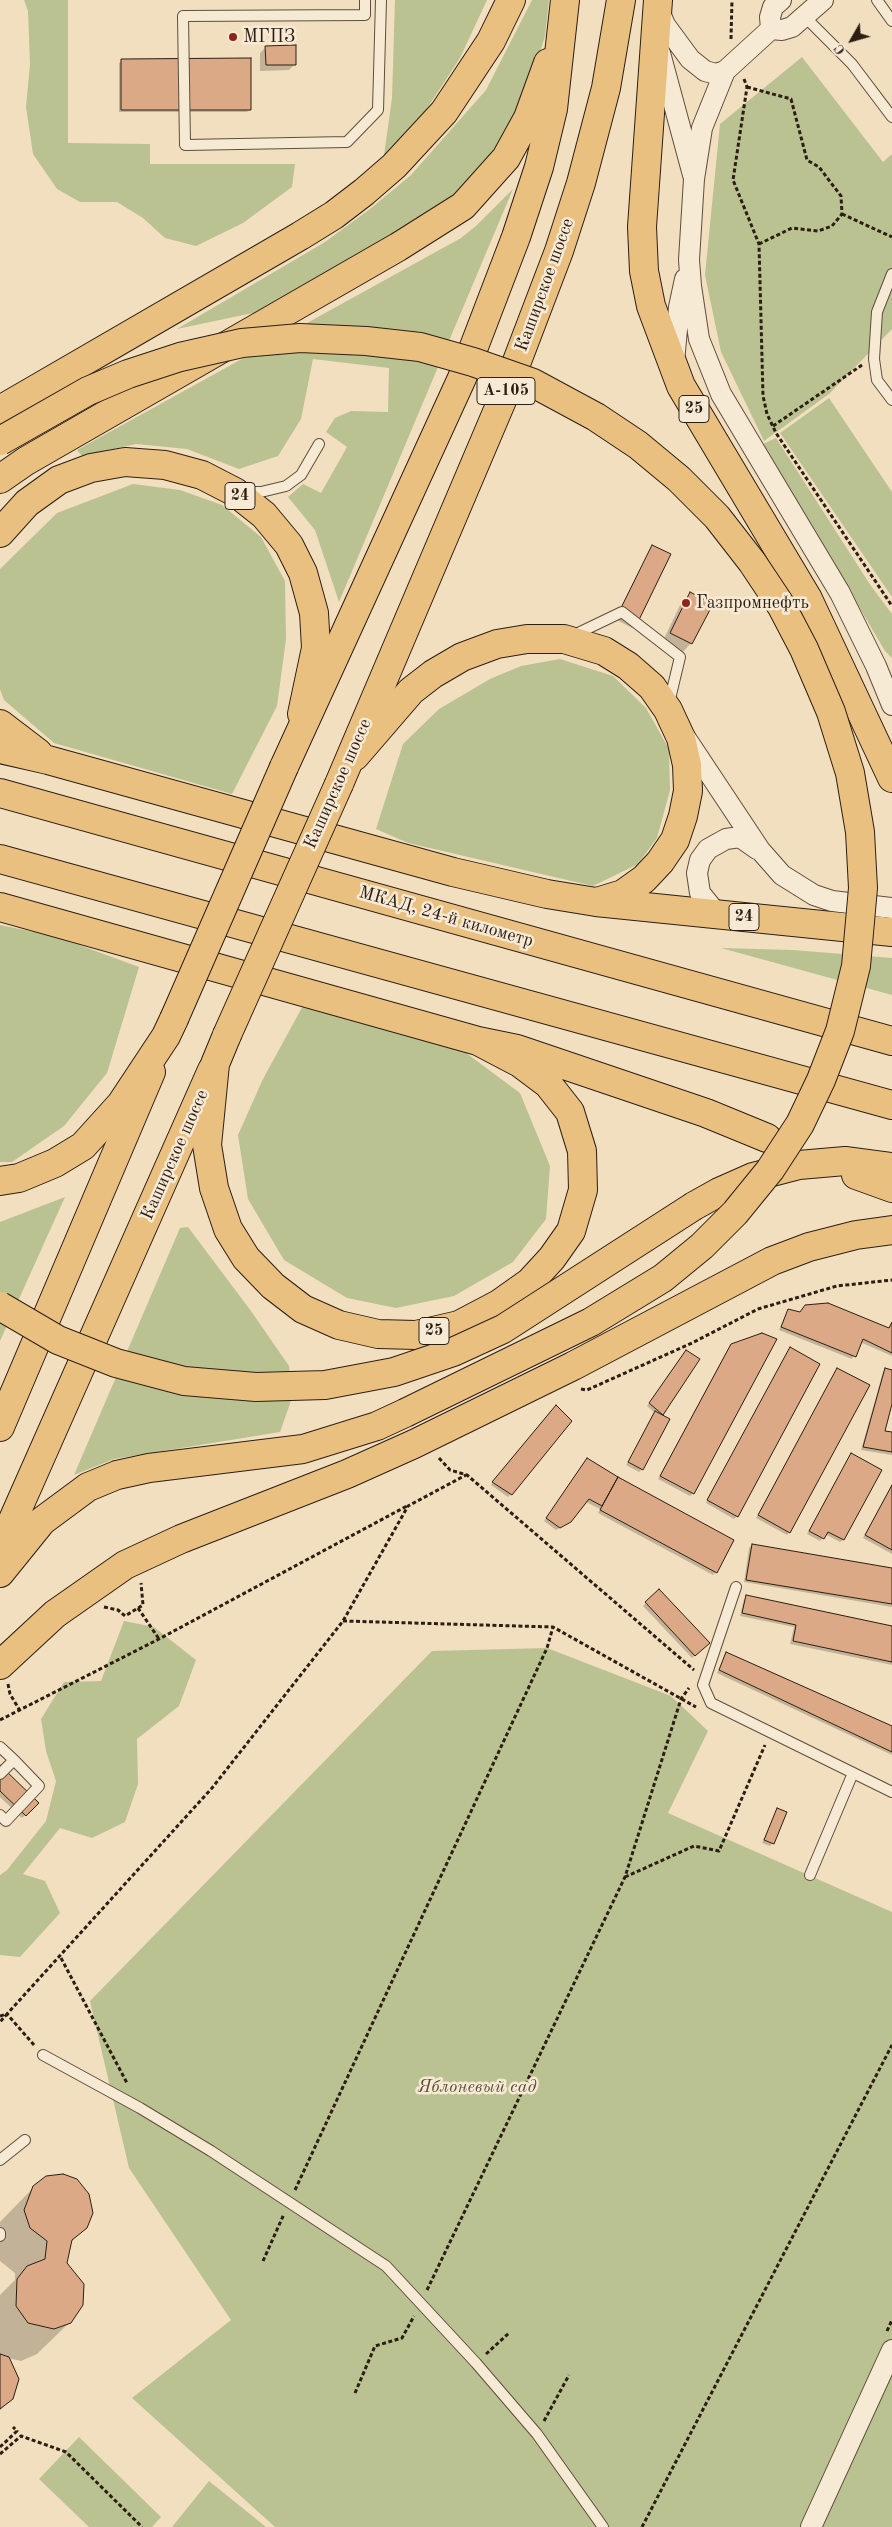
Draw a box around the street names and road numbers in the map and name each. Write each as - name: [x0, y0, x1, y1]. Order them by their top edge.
- street label: Каширское шоссе: [511, 215, 579, 355]
- road number: А-105: [477, 378, 535, 404]
- road number: 25: [679, 396, 709, 422]
- road number: 24: [225, 482, 255, 510]
- street label: Каширское шоссе: [300, 715, 376, 853]
- street label: МКАД, 24-й километр: [356, 882, 536, 952]
- road number: 24: [729, 904, 759, 930]
- street label: Каширское шоссе: [137, 1086, 213, 1224]
- road number: 25: [419, 1318, 449, 1344]

